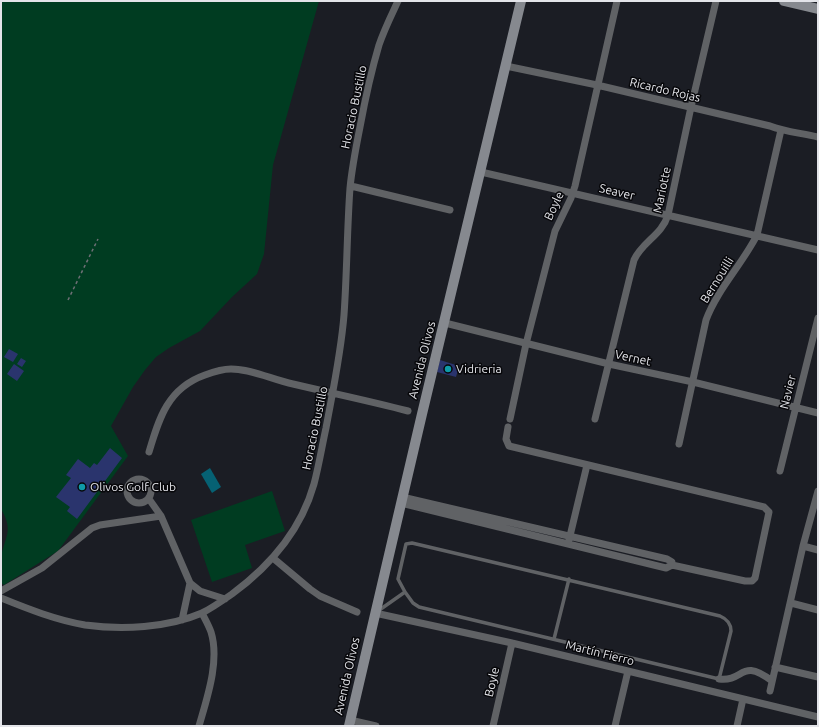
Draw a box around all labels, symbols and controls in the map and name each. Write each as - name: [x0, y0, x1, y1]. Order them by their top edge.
- street label: Horacio Bustillo: [338, 64, 370, 150]
- street label: Ricardo Rojas: [628, 75, 702, 105]
- street label: Mariotte: [650, 165, 674, 215]
- street label: Seaver: [598, 181, 636, 203]
- street label: Boyle: [541, 189, 567, 223]
- street label: Bernouilli: [697, 254, 737, 306]
- street label: Avenida Olivos: [405, 320, 439, 400]
- street label: Vernet: [614, 347, 652, 369]
- place label: Vidrieria: [456, 362, 502, 376]
- marker: Vidrieria: [443, 364, 453, 374]
- street label: Navier: [777, 373, 799, 411]
- street label: Horacio Bustillo: [299, 385, 331, 471]
- place label: Olivos Golf Club: [90, 480, 176, 494]
- marker: Olivos Golf Club: [77, 482, 87, 492]
- street label: Avenida Olivos: [331, 636, 363, 716]
- street label: Martín Fierro: [564, 638, 636, 668]
- street label: Boyle: [482, 666, 502, 698]

